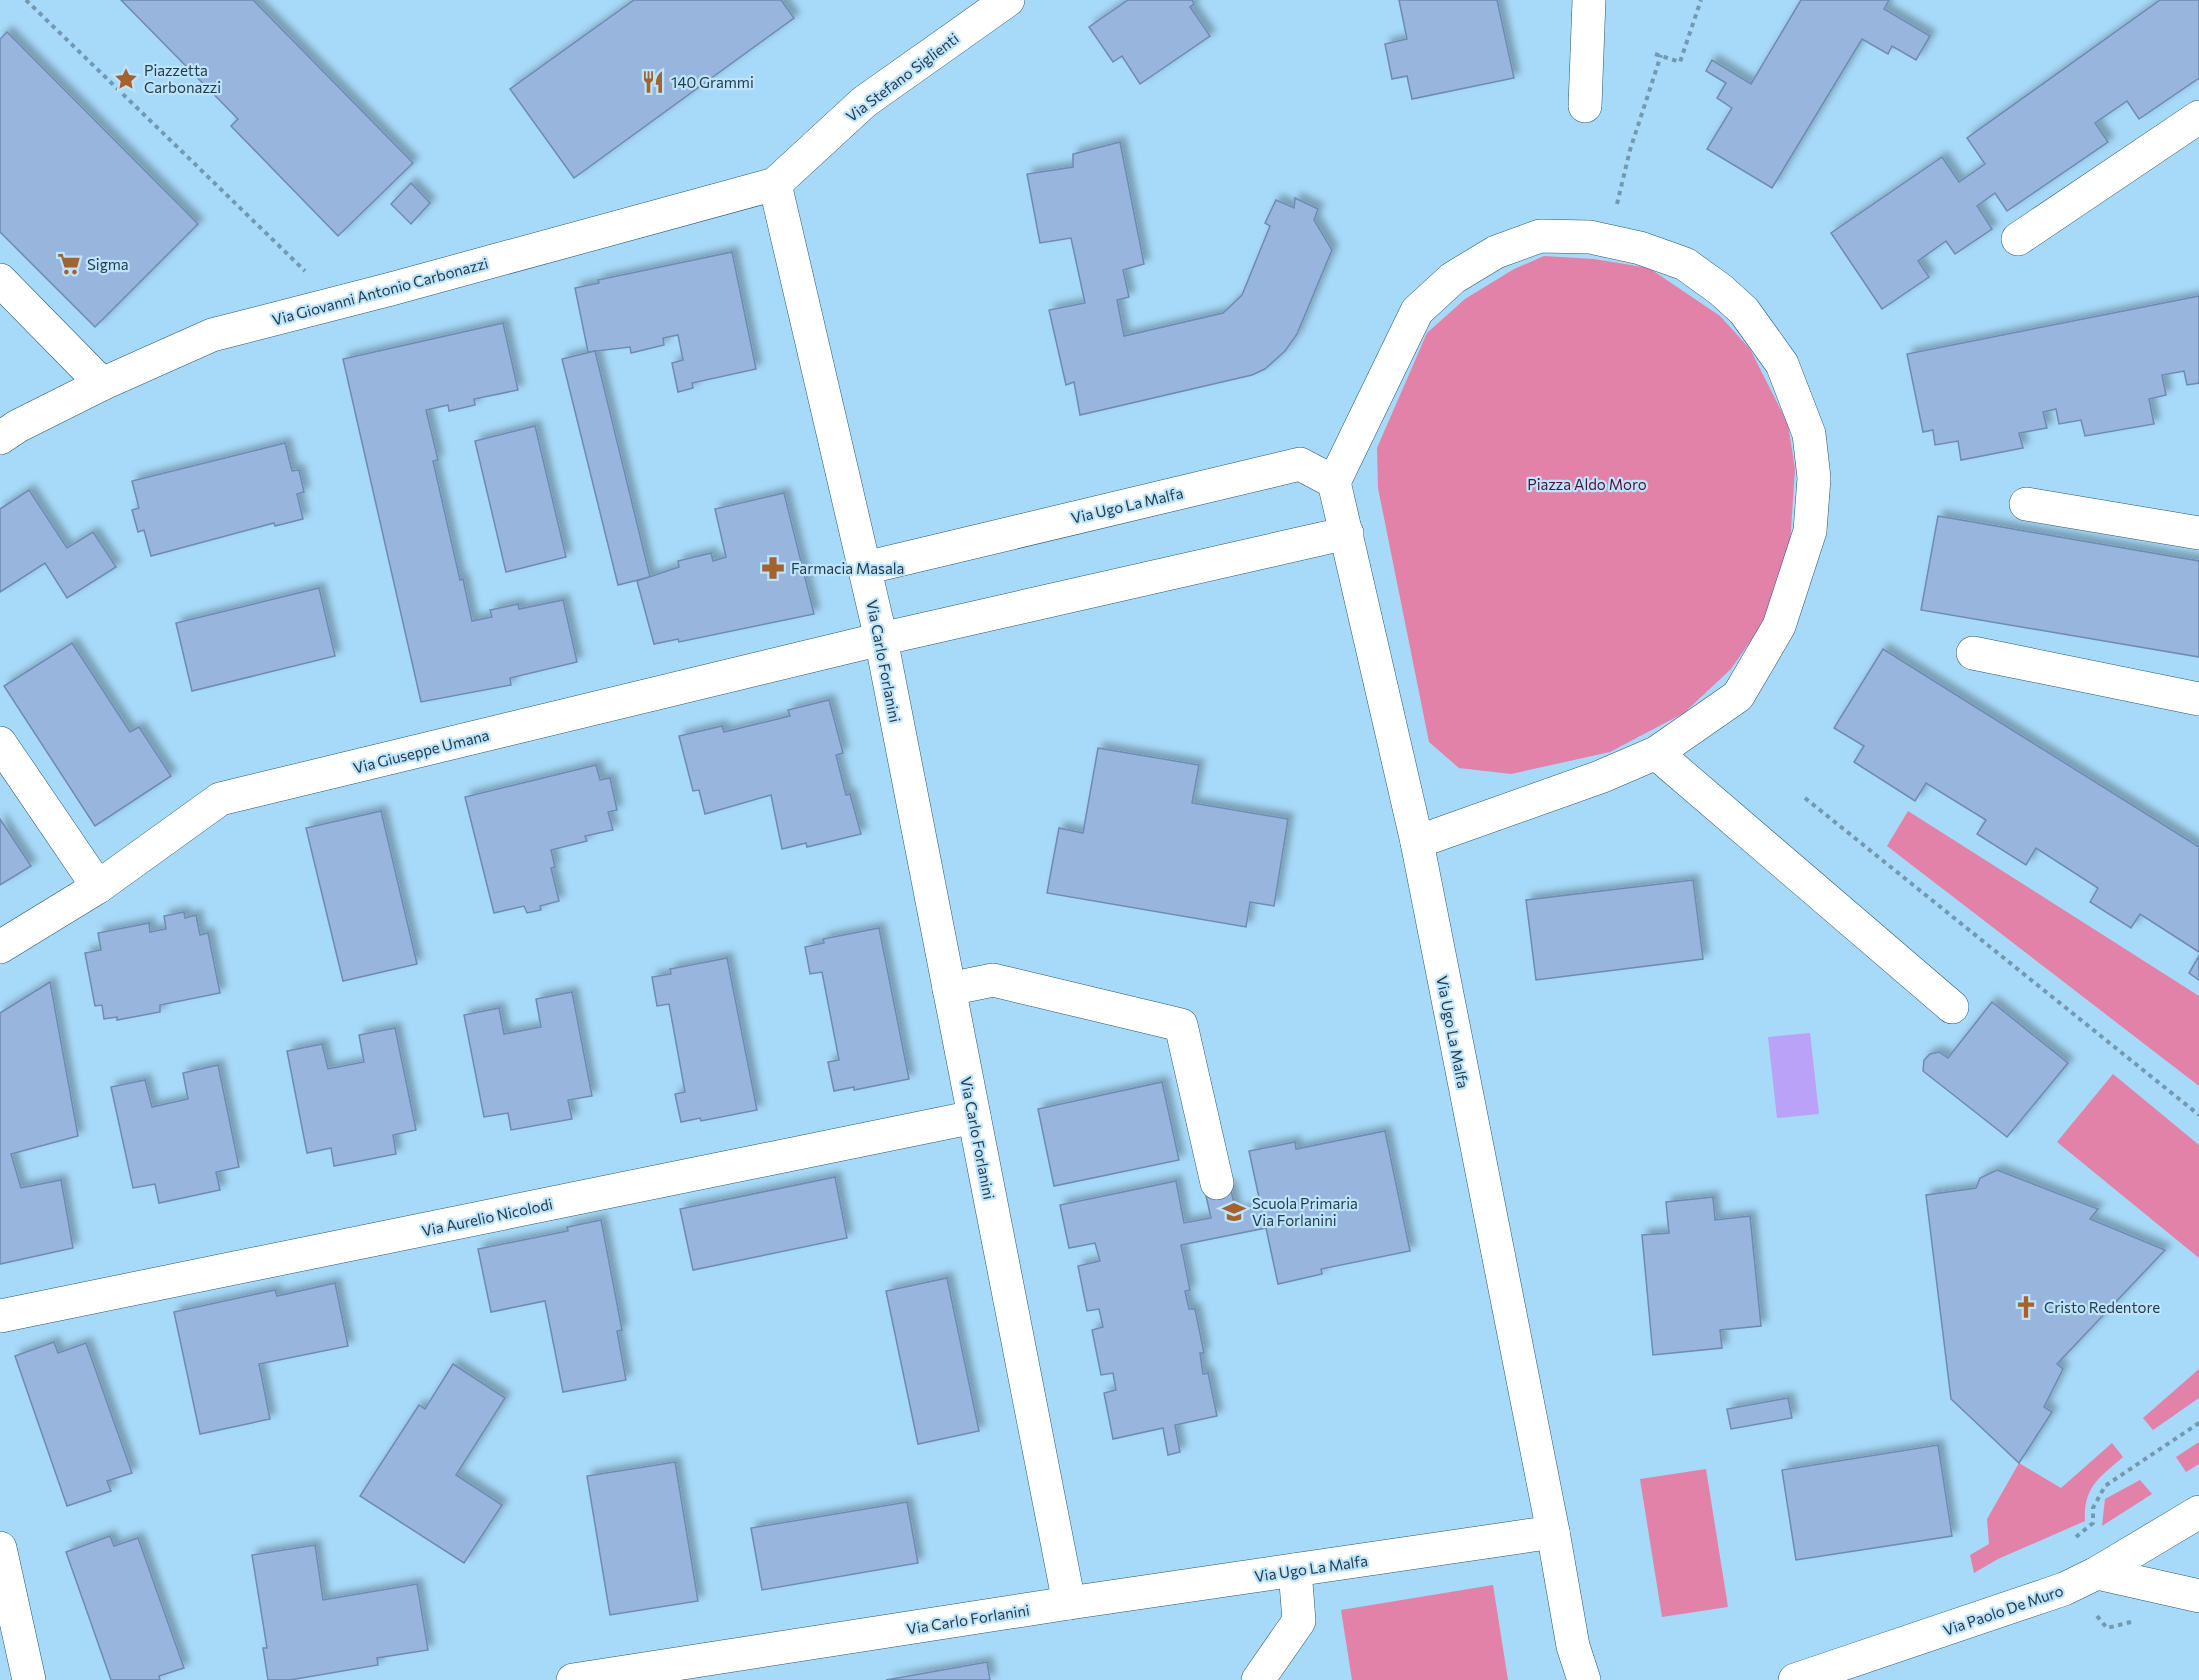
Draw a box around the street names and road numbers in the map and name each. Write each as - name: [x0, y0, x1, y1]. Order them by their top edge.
- street label: Via Stefano Siglienti: [842, 29, 962, 125]
- street label: Via Giovanni Antonio Carbonazzi: [270, 253, 490, 329]
- street label: Via Ugo La Malfa: [1069, 483, 1185, 527]
- street label: Via Carlo Forlanini: [863, 598, 905, 724]
- street label: Via Giuseppe Umana: [351, 725, 491, 777]
- street label: Via Ugo La Malfa: [1433, 974, 1473, 1090]
- street label: Via Carlo Forlanini: [957, 1075, 999, 1201]
- street label: Via Aurelio Nicolodi: [420, 1194, 554, 1240]
- street label: Via Ugo La Malfa: [1253, 1551, 1369, 1585]
- street label: Via Paolo De Muro: [1941, 1581, 2066, 1639]
- street label: Via Carlo Forlanini: [905, 1600, 1031, 1638]

